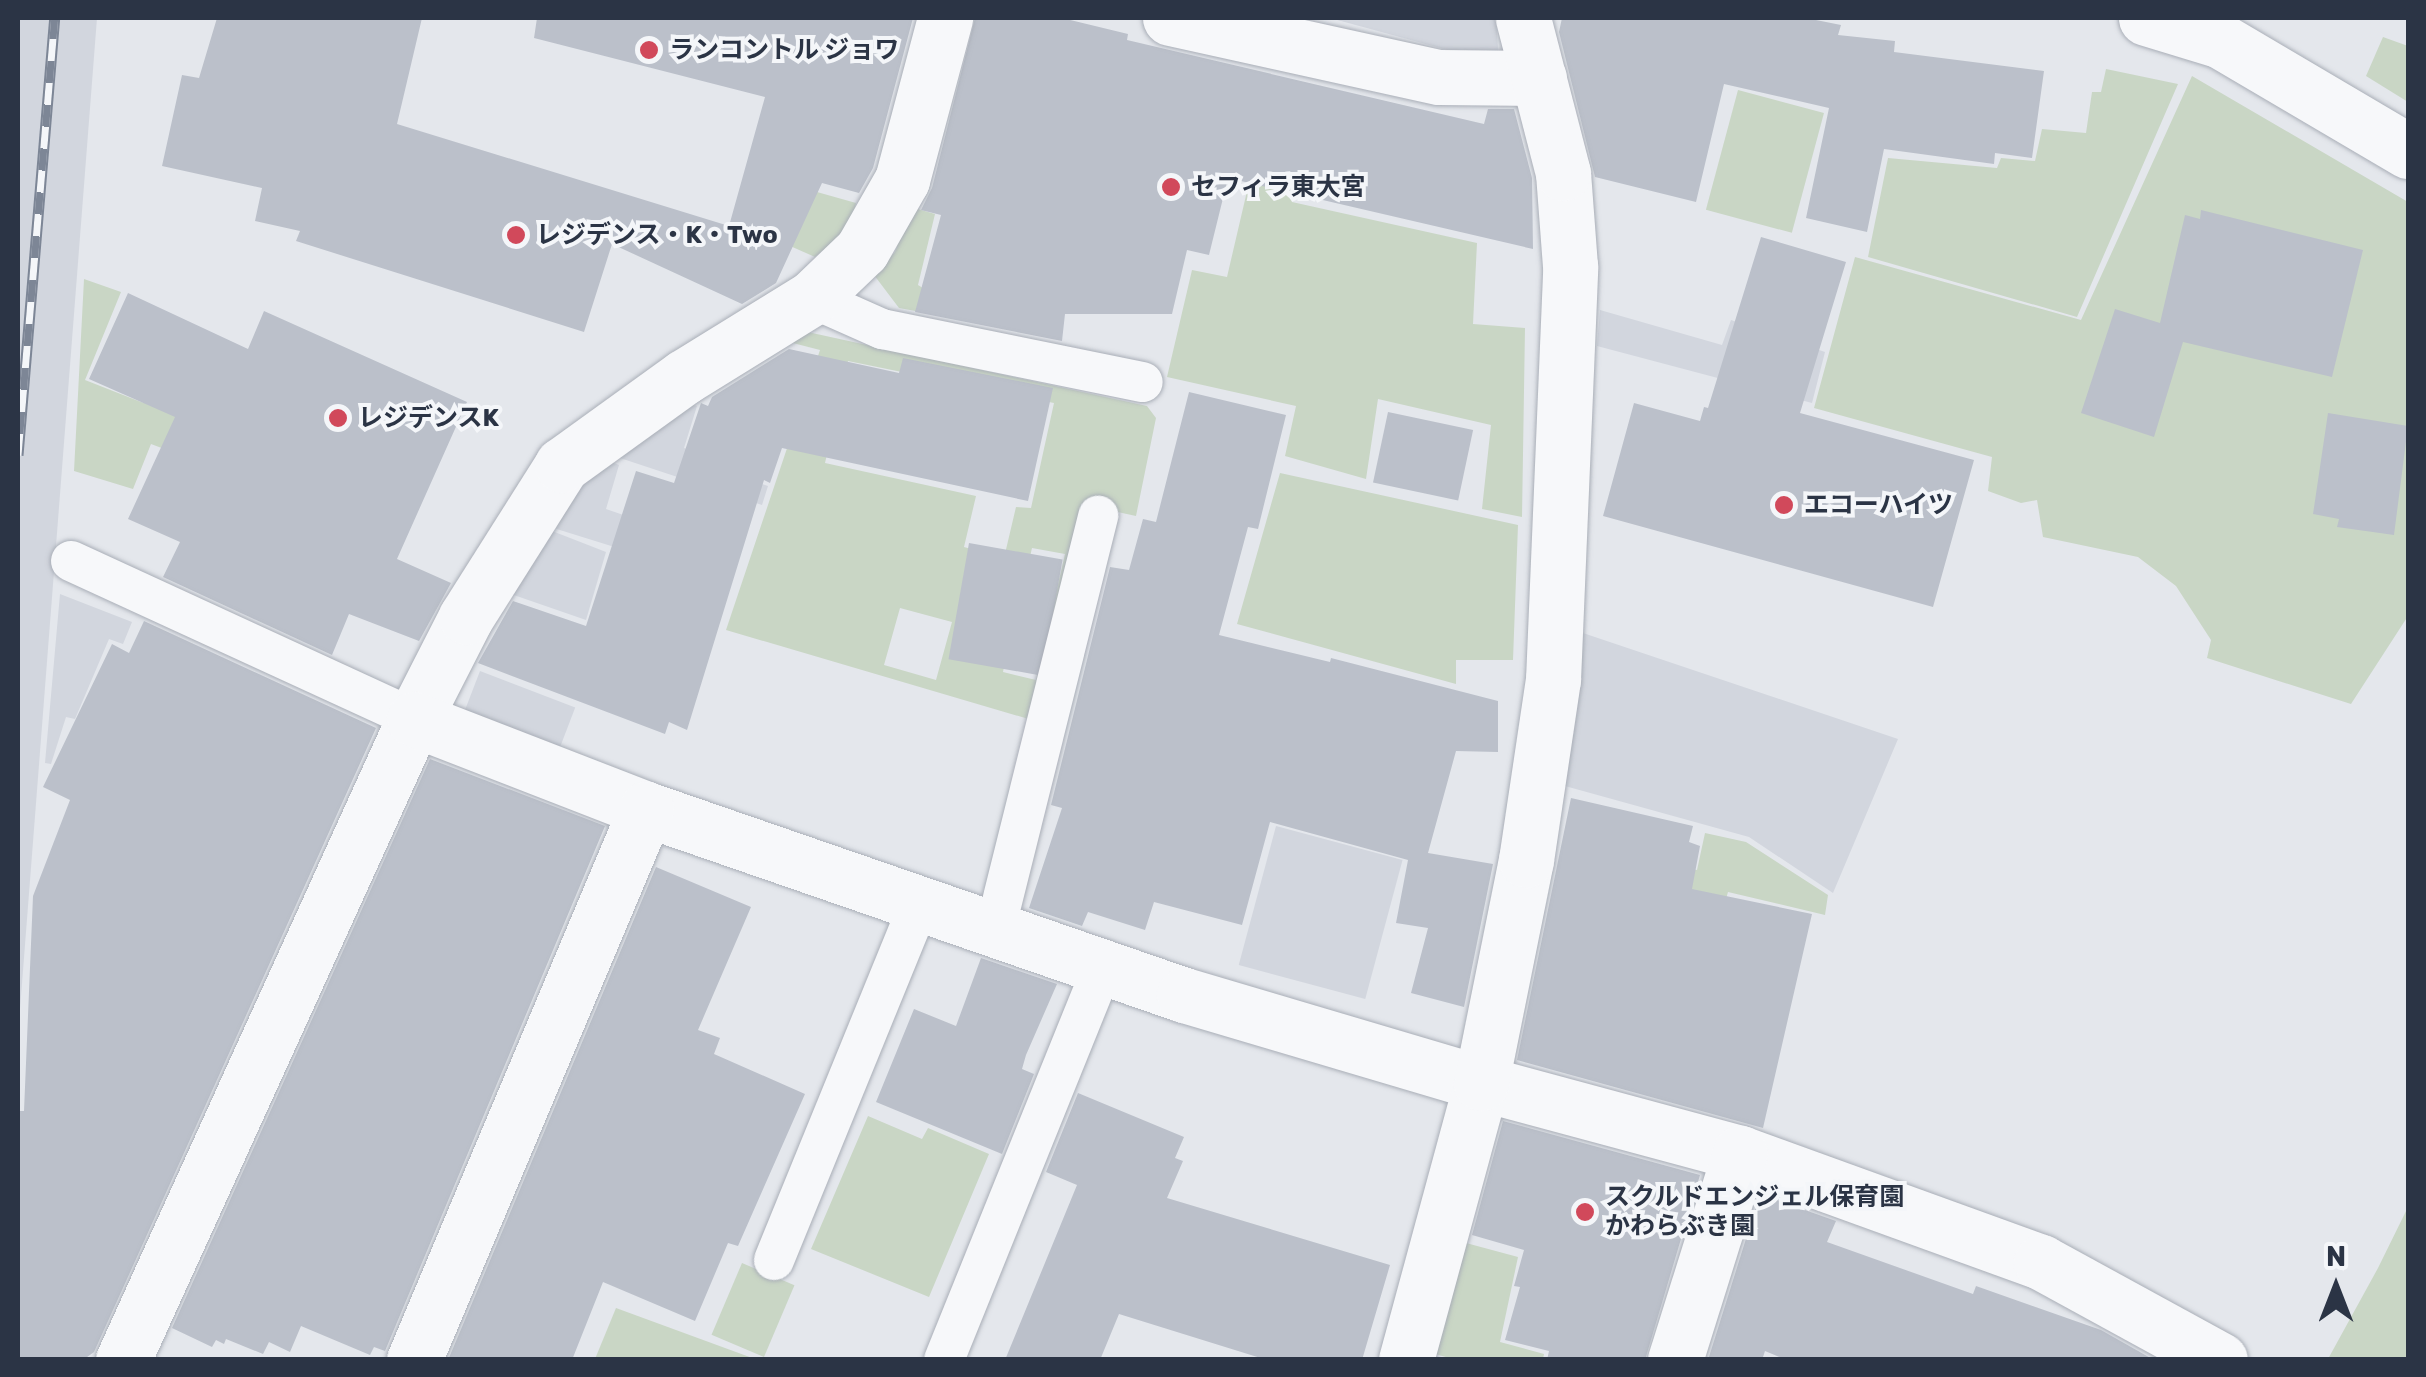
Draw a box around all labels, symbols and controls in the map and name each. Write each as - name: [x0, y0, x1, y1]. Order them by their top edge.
- place label: ランコントル ジョワ: [669, 35, 899, 65]
- marker: ランコントル ジョワ: [638, 39, 660, 61]
- place label: セフィラ東大宮: [1191, 172, 1366, 202]
- marker: セフィラ東大宮: [1160, 176, 1182, 198]
- place label: レジデンス・K・Two: [536, 220, 778, 250]
- marker: レジデンス・K・Two: [505, 224, 527, 246]
- place label: レジデンスK: [358, 403, 500, 433]
- marker: レジデンスK: [327, 407, 349, 429]
- place label: エコーハイツ: [1804, 490, 1954, 520]
- marker: エコーハイツ: [1773, 494, 1795, 516]
- place label: スクルドエンジェル保育園 かわらぶき園: [1605, 1183, 1905, 1242]
- marker: スクルドエンジェル保育園 かわらぶき園: [1574, 1201, 1596, 1223]
- north arrow: [2286, 1237, 2386, 1337]
- text: N: [2326, 1240, 2346, 1273]

